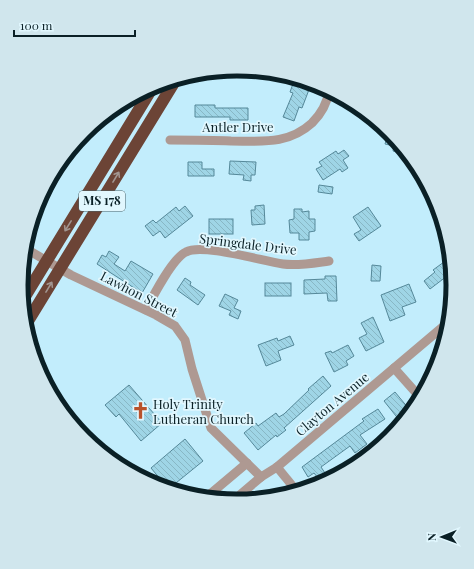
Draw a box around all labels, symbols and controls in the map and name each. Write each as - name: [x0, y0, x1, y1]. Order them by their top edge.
- scale bar: [14, 12, 135, 38]
- text: 100 m: [20, 17, 53, 33]
- street label: Antler Drive: [201, 118, 274, 135]
- one-way arrow: [113, 171, 121, 183]
- road number: MS 178: [79, 191, 125, 211]
- one-way arrow: [63, 220, 71, 232]
- street label: Springdale Drive: [198, 229, 298, 258]
- street label: Lawhon Street: [98, 267, 181, 320]
- one-way arrow: [45, 281, 53, 293]
- street label: Clayton Avenue: [291, 368, 372, 439]
- place label: Holy Trinity Lutheran Church: [153, 395, 254, 427]
- church icon: Holy Trinity Lutheran Church: [130, 401, 150, 421]
- north arrow: [422, 517, 462, 557]
- text: N: [424, 533, 439, 541]

